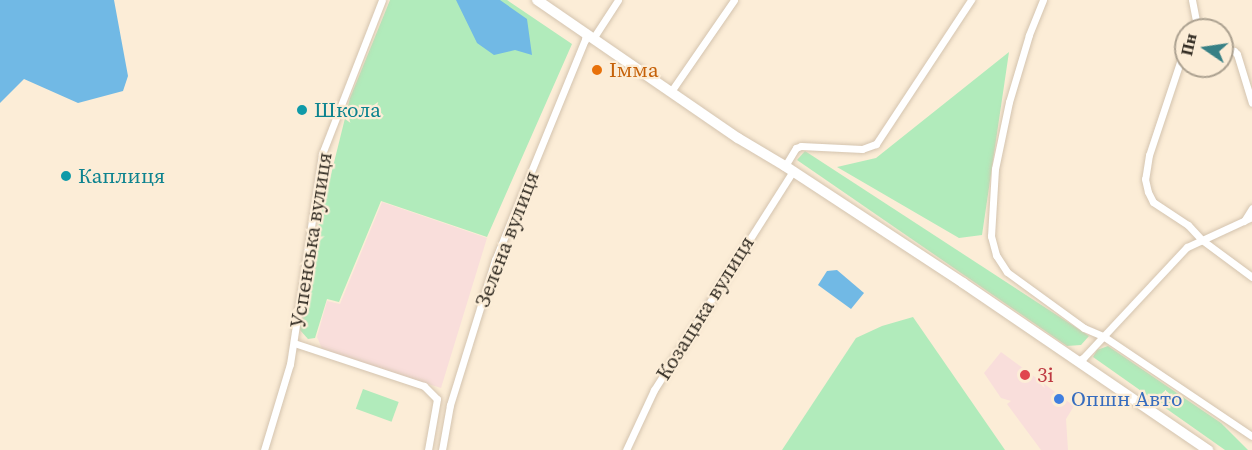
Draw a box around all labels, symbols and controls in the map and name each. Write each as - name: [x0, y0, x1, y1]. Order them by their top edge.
- north arrow: [1174, 18, 1234, 78]
- text: Пн: [1175, 31, 1202, 58]
- place label: Імма: [609, 57, 659, 83]
- marker: Імма: [590, 63, 604, 77]
- place label: Школа: [314, 97, 381, 123]
- marker: Школа: [295, 103, 309, 117]
- street label: Успенська вулиця: [285, 150, 337, 330]
- place label: Каплиця: [78, 163, 165, 189]
- street label: Зелена вулиця: [469, 167, 545, 311]
- marker: Каплиця: [59, 169, 73, 183]
- street label: Козацька вулиця: [651, 231, 759, 385]
- place label: 3і: [1037, 362, 1054, 388]
- marker: 3і: [1018, 368, 1032, 382]
- place label: Опшн Авто: [1071, 386, 1183, 412]
- marker: Опшн Авто: [1052, 392, 1066, 406]

